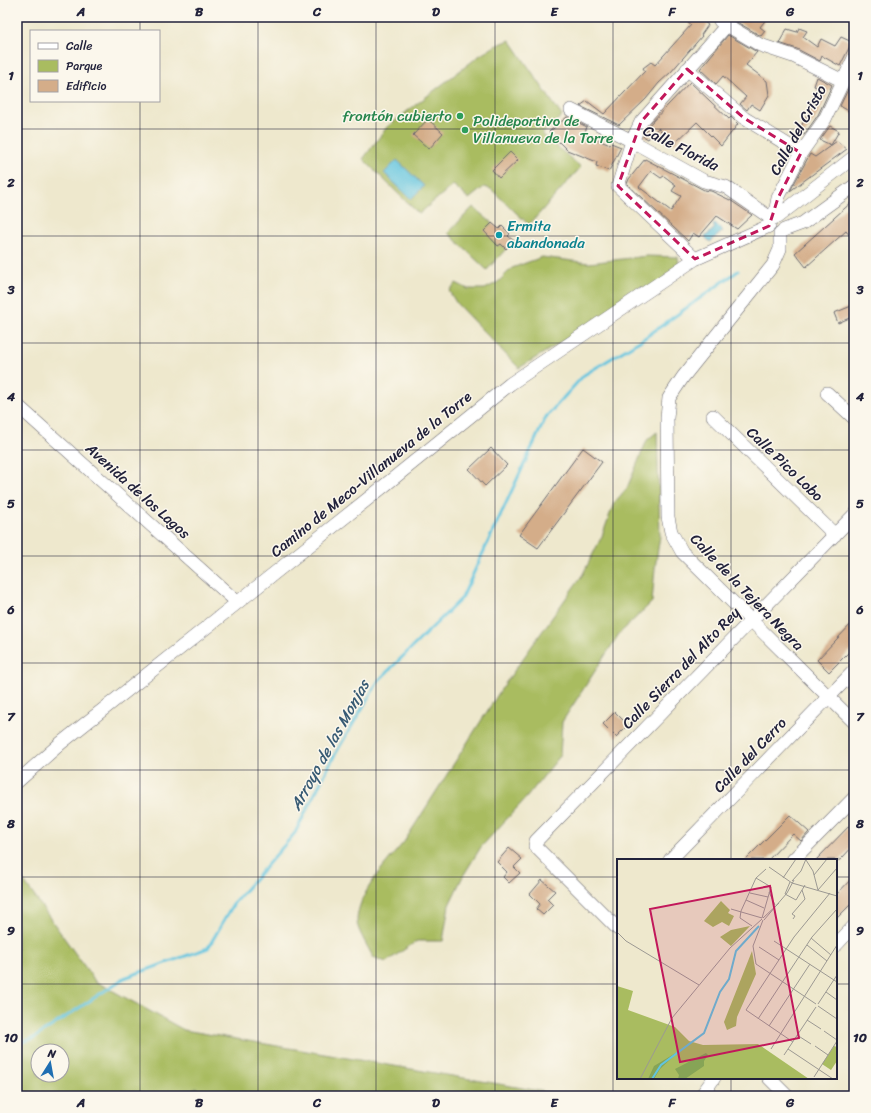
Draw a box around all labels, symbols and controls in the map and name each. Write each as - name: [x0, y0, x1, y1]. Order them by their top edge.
- text: A: [76, 0, 85, 23]
- text: B: [195, 0, 204, 23]
- text: C: [312, 0, 322, 23]
- text: D: [432, 0, 440, 23]
- text: E: [550, 0, 559, 23]
- text: F: [667, 0, 676, 23]
- text: G: [785, 0, 795, 23]
- legend: [30, 30, 160, 102]
- text: Calle: [66, 35, 93, 57]
- text: Parque: [66, 55, 103, 77]
- text: 1: [8, 64, 14, 87]
- text: 1: [857, 64, 863, 87]
- text: Edificio: [66, 75, 106, 97]
- street label: Calle del Cristo: [762, 79, 834, 180]
- place label: frontón cubierto: [342, 103, 452, 129]
- place label: Polideportivo de Villanueva de la Torre: [473, 108, 613, 151]
- marker: frontón cubierto: [455, 111, 465, 121]
- street label: Calle Florida: [638, 118, 724, 179]
- marker: Polideportivo de Villanueva de la Torre: [460, 125, 470, 135]
- text: 2: [6, 171, 15, 194]
- text: 2: [855, 171, 864, 194]
- place label: Ermita abandonada: [507, 213, 585, 256]
- marker: Ermita abandonada: [494, 230, 504, 240]
- text: 3: [6, 278, 15, 301]
- text: 3: [855, 278, 864, 301]
- street label: Camino de Meco-Villanueva de la Torre: [264, 384, 478, 564]
- text: 4: [6, 385, 16, 408]
- text: 4: [855, 385, 865, 408]
- street label: Calle Pico Lobo: [740, 420, 830, 508]
- street label: Avenida de los Lagos: [79, 436, 197, 546]
- text: 5: [7, 492, 15, 515]
- text: 5: [856, 492, 864, 515]
- street label: Calle de la Tejera Negra: [684, 527, 811, 657]
- text: 6: [6, 598, 15, 621]
- text: 6: [855, 598, 864, 621]
- street label: Calle Sierra del Alto Rey: [615, 600, 747, 735]
- water label: Arroyo de las Monjas: [281, 672, 379, 817]
- text: 7: [7, 705, 16, 728]
- text: 7: [856, 705, 865, 728]
- street label: Calle del Cerro: [707, 711, 793, 799]
- text: 8: [6, 812, 15, 835]
- text: 8: [855, 812, 864, 835]
- inset map: [617, 859, 837, 1079]
- text: 9: [7, 919, 15, 942]
- text: 9: [856, 919, 864, 942]
- text: 10: [4, 1026, 18, 1049]
- text: 10: [853, 1026, 867, 1049]
- north arrow: [30, 1043, 70, 1083]
- text: N: [45, 1043, 58, 1064]
- text: A: [76, 1091, 85, 1113]
- text: B: [195, 1091, 204, 1113]
- text: C: [312, 1091, 322, 1113]
- text: D: [432, 1091, 440, 1113]
- text: E: [550, 1091, 559, 1113]
- text: F: [667, 1091, 676, 1113]
- text: G: [785, 1091, 795, 1113]

